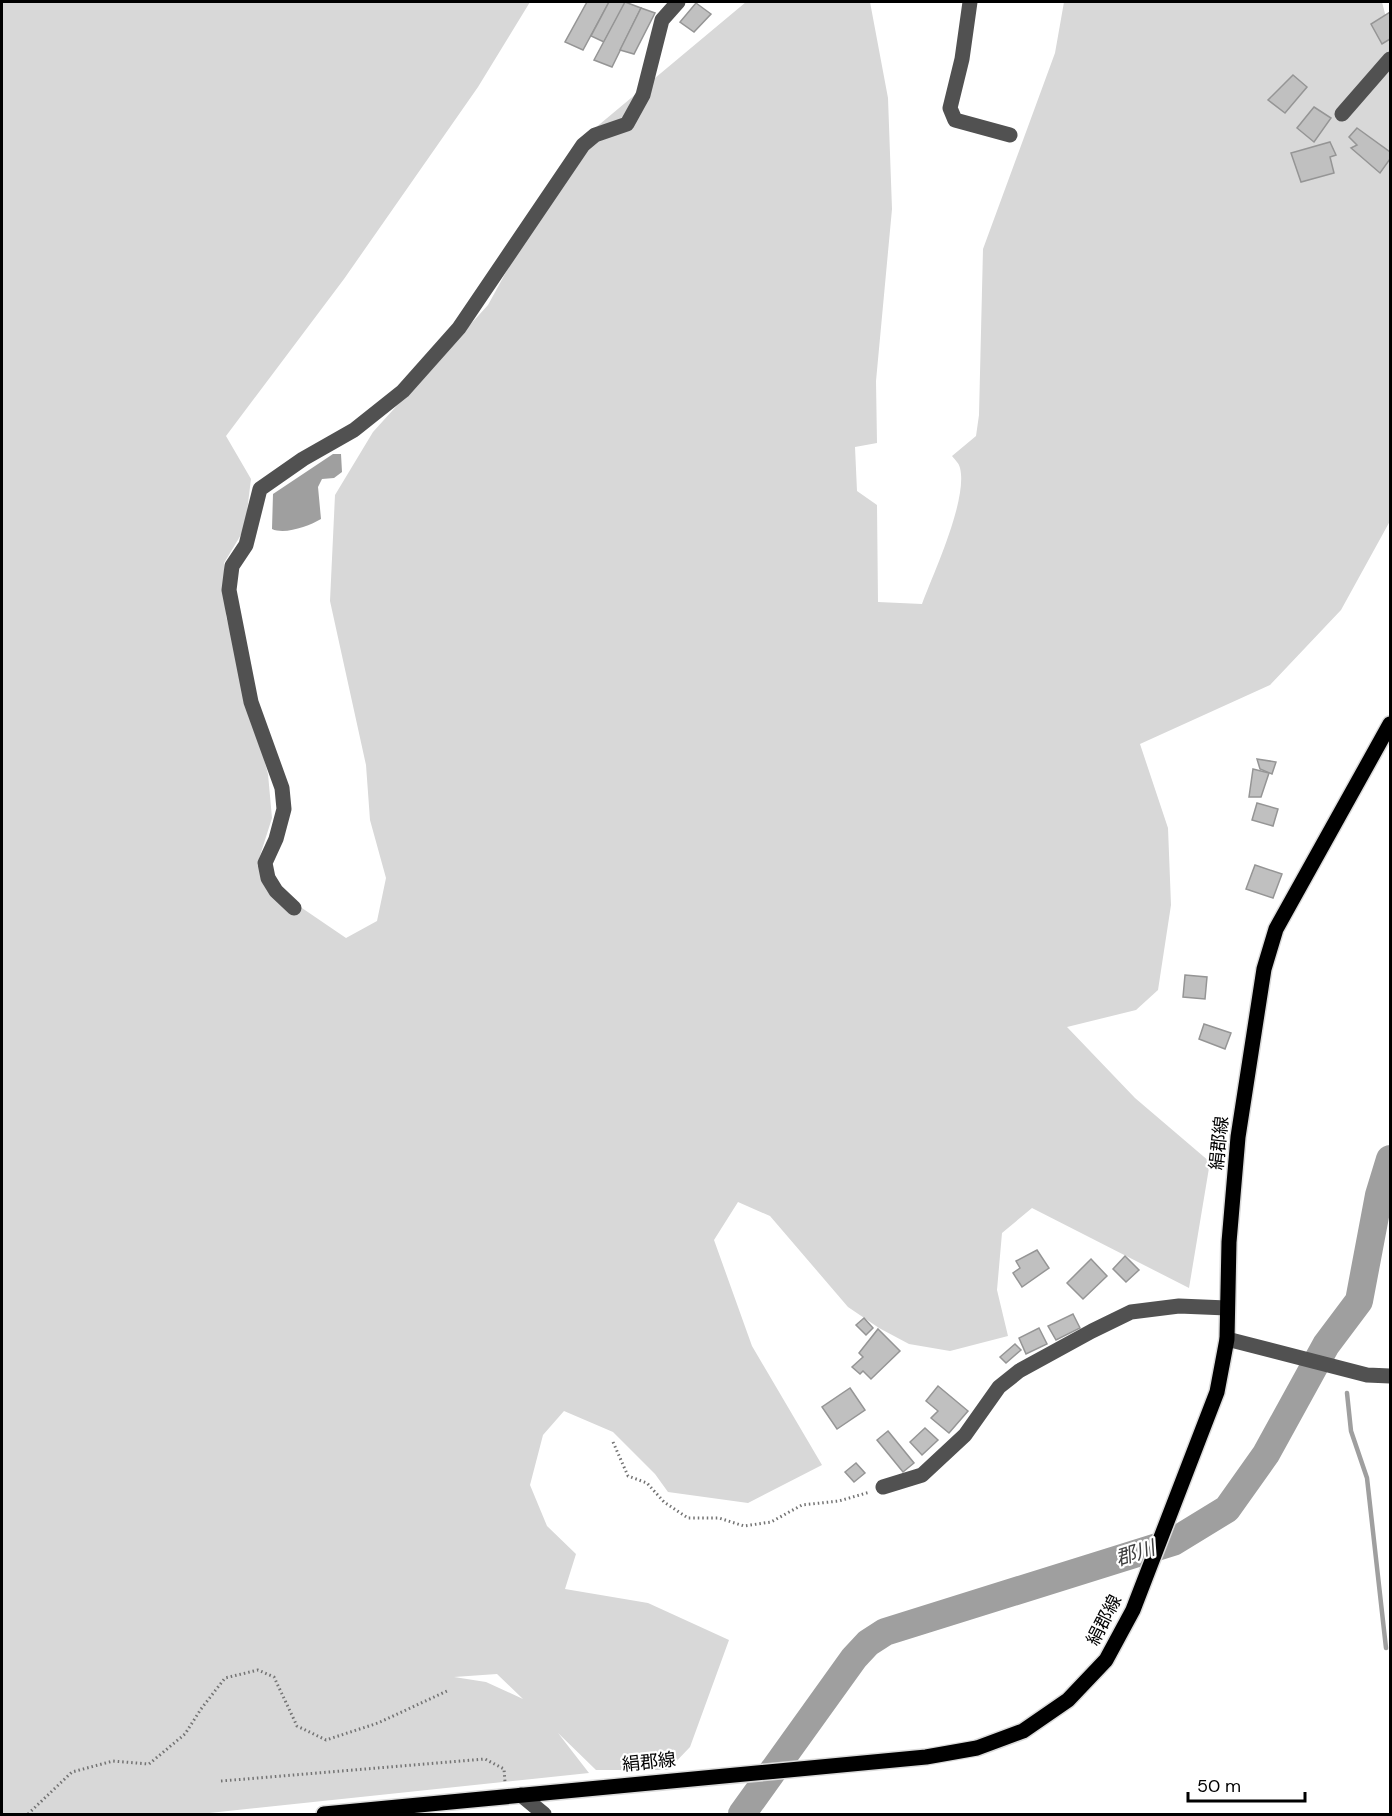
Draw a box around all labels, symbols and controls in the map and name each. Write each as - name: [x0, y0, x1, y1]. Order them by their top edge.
- street label: 絹郡線: [1204, 1115, 1234, 1171]
- water label: 郡川: [1112, 1534, 1160, 1572]
- street label: 絹郡線: [1081, 1590, 1127, 1650]
- street label: 絹郡線: [621, 1747, 677, 1777]
- scale bar: [1188, 1765, 1305, 1803]
- text: 50 m: [1197, 1774, 1241, 1798]

